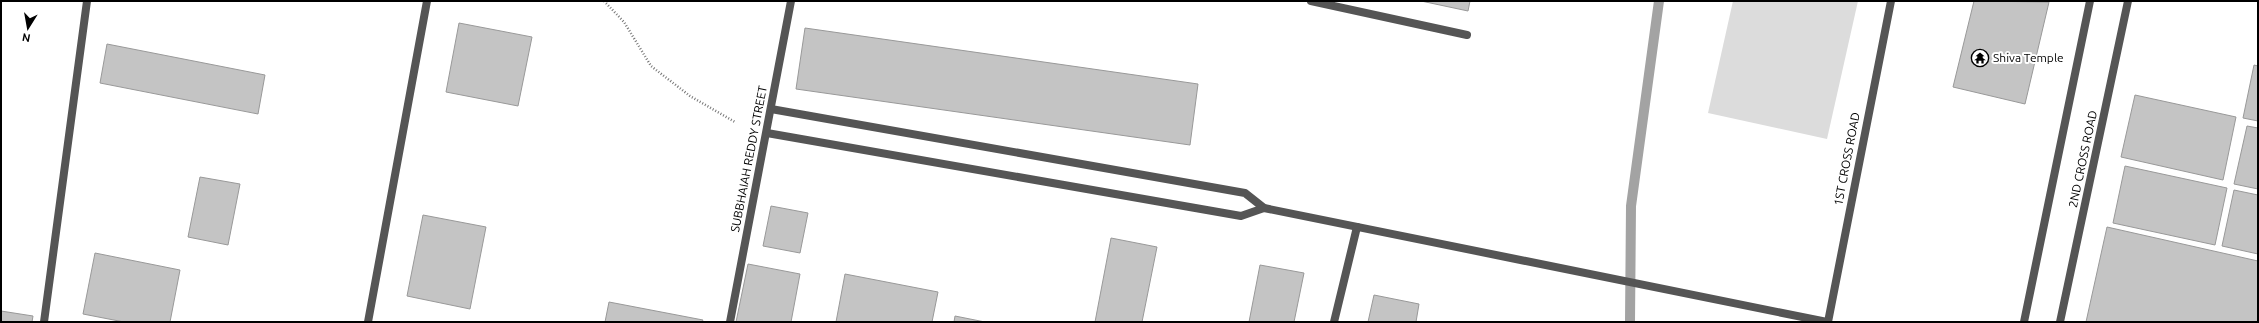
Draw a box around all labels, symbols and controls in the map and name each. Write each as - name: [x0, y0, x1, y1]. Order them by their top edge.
- north arrow: [8, 8, 48, 48]
- text: N: [21, 31, 31, 44]
- temple icon: Shiva Temple: [1970, 48, 1990, 68]
- place label: Shiva Temple: [1993, 51, 2064, 64]
- street label: SUBBHAIAH REDDY STREET: [728, 84, 769, 233]
- street label: 2ND CROSS ROAD: [2066, 109, 2099, 209]
- street label: 1ST CROSS ROAD: [1831, 111, 1862, 207]

